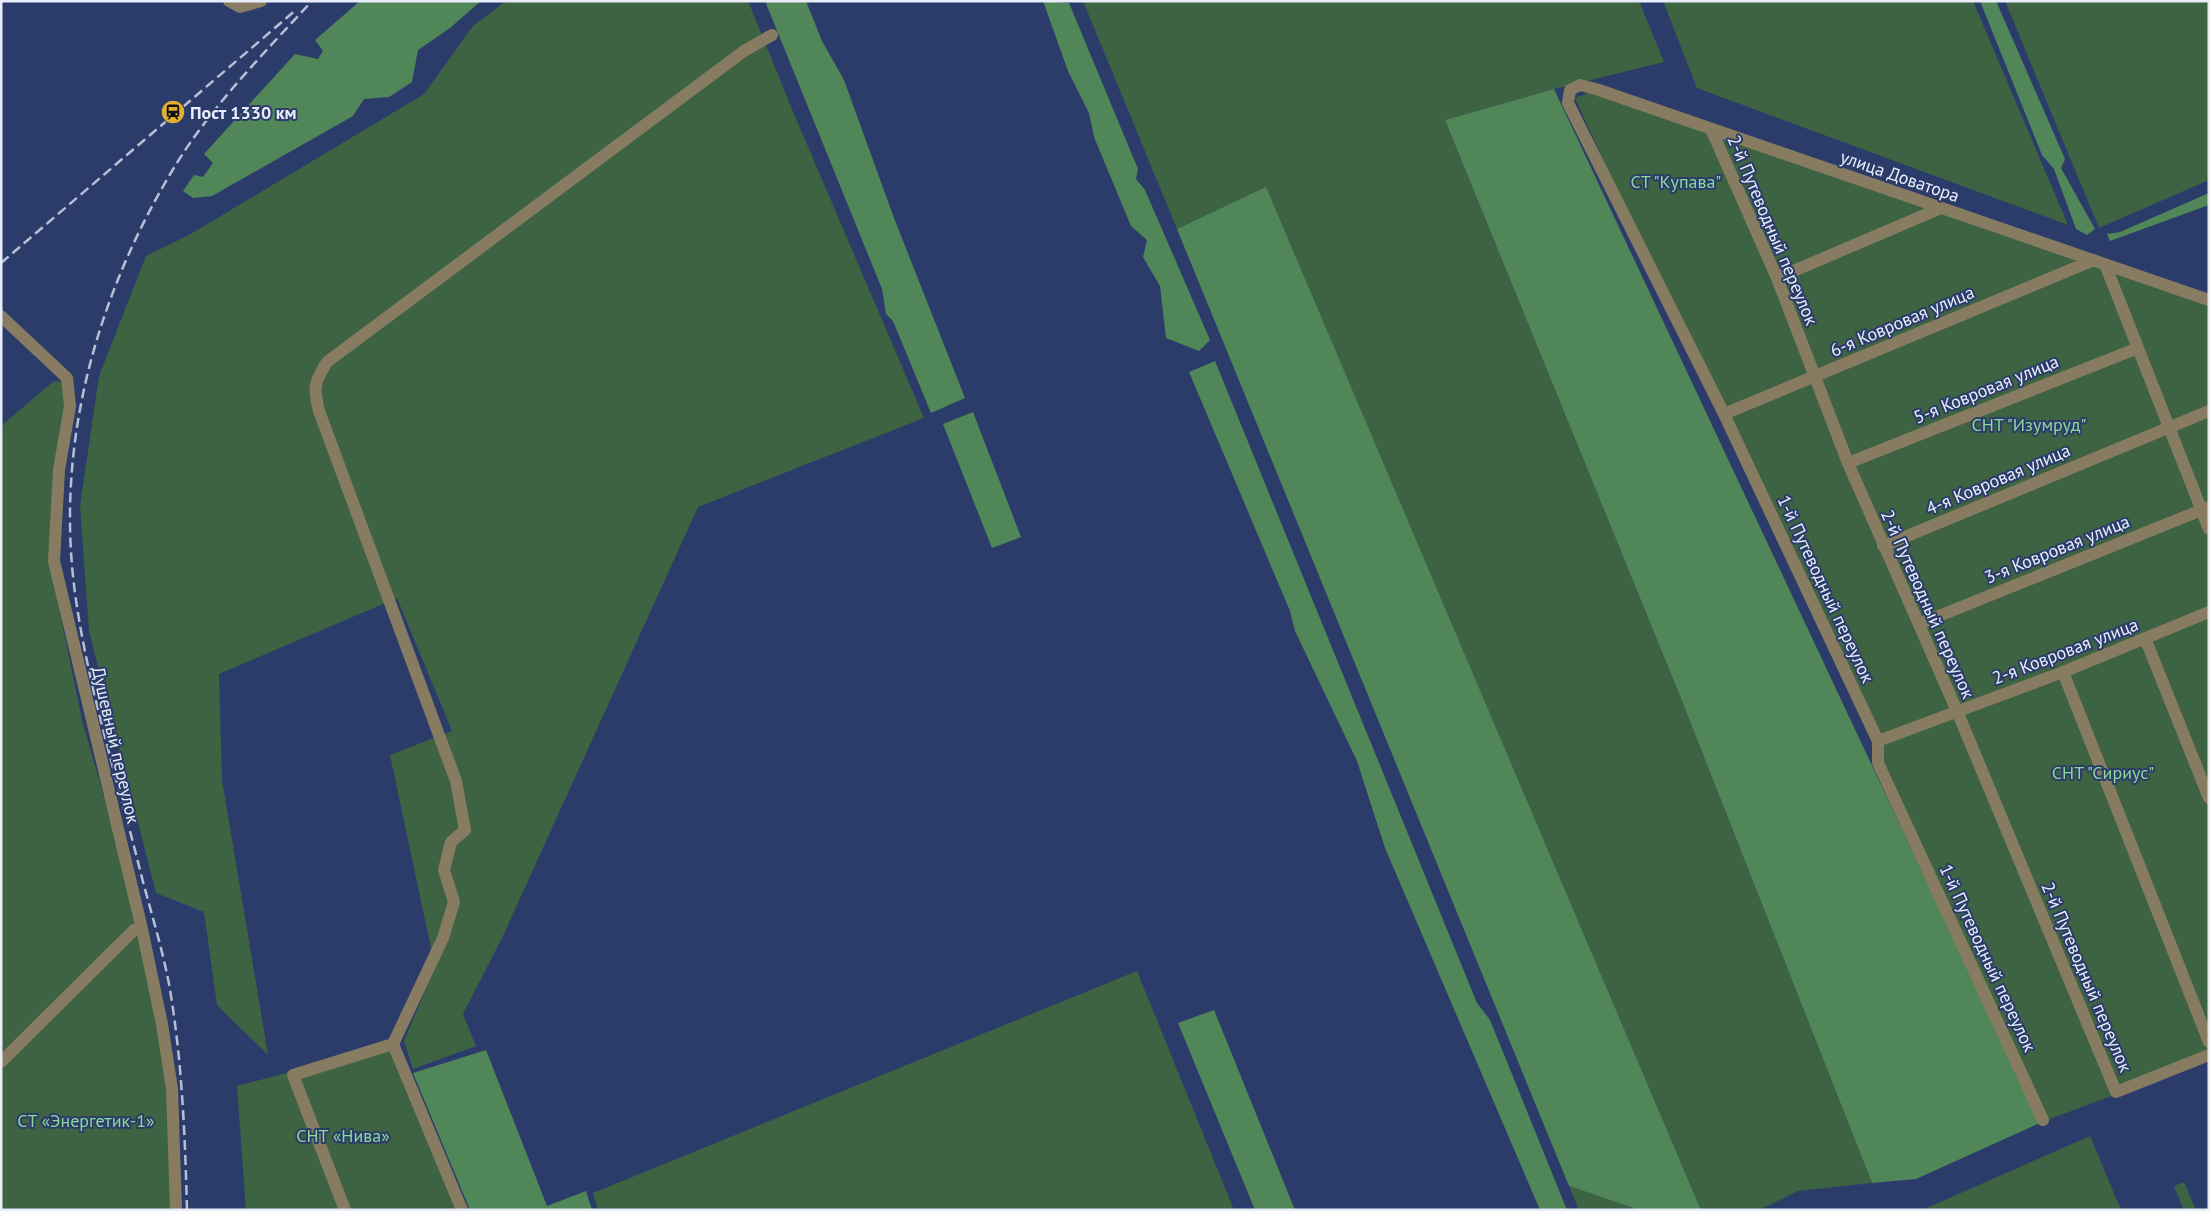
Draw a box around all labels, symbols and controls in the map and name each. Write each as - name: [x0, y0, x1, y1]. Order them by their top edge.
- station icon: Пост 1330 км: [160, 99, 186, 125]
- place label: Пост 1330 км: [190, 101, 297, 124]
- street label: 2-й Путеводный переулок: [1722, 131, 1824, 329]
- street label: улица Доватора: [1837, 145, 1963, 207]
- park label: СТ "Купава": [1631, 170, 1721, 193]
- street label: 6-я Ковровая улица: [1826, 280, 1978, 362]
- street label: 5-я Ковровая улица: [1910, 349, 2062, 429]
- park label: СНТ "Изумруд": [1972, 413, 2086, 436]
- street label: 4-я Ковровая улица: [1922, 438, 2074, 520]
- street label: 1-й Путеводный переулок: [1772, 491, 1880, 687]
- street label: 2-й Путеводный переулок: [1876, 506, 1980, 702]
- street label: 3-я Ковровая улица: [1981, 509, 2133, 589]
- street label: 2-я Ковровая улица: [1989, 613, 2141, 689]
- street label: Душевный переулок: [87, 664, 145, 826]
- park label: СНТ "Сириус": [2052, 761, 2154, 784]
- street label: 1-й Путеводный переулок: [1934, 860, 2042, 1056]
- street label: 2-й Путеводный переулок: [2036, 878, 2138, 1076]
- park label: СТ «Энергетик-1»: [17, 1109, 155, 1132]
- park label: СНТ «Нива»: [296, 1124, 390, 1147]

